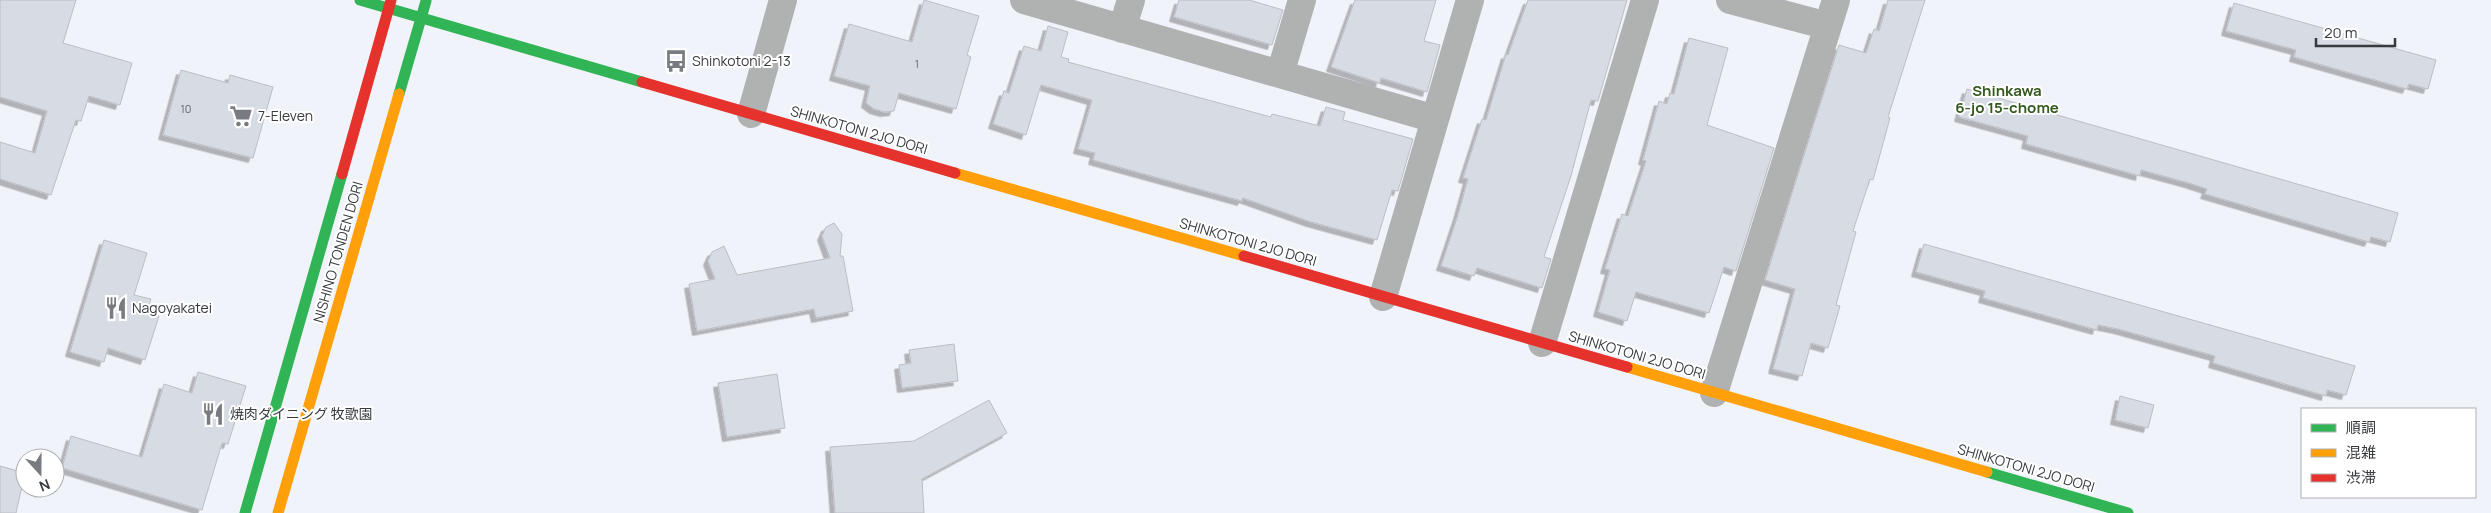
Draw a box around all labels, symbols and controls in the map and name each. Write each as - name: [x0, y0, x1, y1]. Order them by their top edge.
- scale bar: [2316, 15, 2395, 47]
- text: 20 m: [2324, 22, 2357, 43]
- bus stop icon: Shinkotoni 2-13: [663, 48, 689, 74]
- place label: Shinkotoni 2-13: [692, 51, 791, 70]
- house number: 1: [915, 56, 919, 71]
- district label: Shinkawa 6-jo 15-chome: [1955, 80, 2059, 118]
- house number: 10: [180, 101, 192, 116]
- street label: SHINKOTONI 2JO DORI: [788, 101, 930, 158]
- supermarket icon: 7-Eleven: [228, 103, 254, 129]
- place label: 7-Eleven: [258, 106, 313, 125]
- street label: NISHINO TONDEN DORI: [308, 179, 367, 325]
- street label: SHINKOTONI 2JO DORI: [1177, 213, 1319, 270]
- restaurant icon: Nagoyakatei: [103, 295, 129, 321]
- place label: Nagoyakatei: [132, 298, 212, 317]
- street label: SHINKOTONI 2JO DORI: [1566, 326, 1708, 383]
- restaurant icon: 焼肉ダイニング 牧歌園: [200, 401, 226, 427]
- place label: 焼肉ダイニング 牧歌園: [230, 404, 373, 423]
- legend: [2301, 408, 2476, 498]
- text: 順調: [2346, 417, 2376, 438]
- street label: SHINKOTONI 2JO DORI: [1955, 439, 2097, 496]
- text: 混雑: [2346, 442, 2376, 463]
- north arrow: [15, 448, 65, 498]
- text: 渋滞: [2346, 467, 2376, 488]
- text: N: [37, 475, 53, 496]

